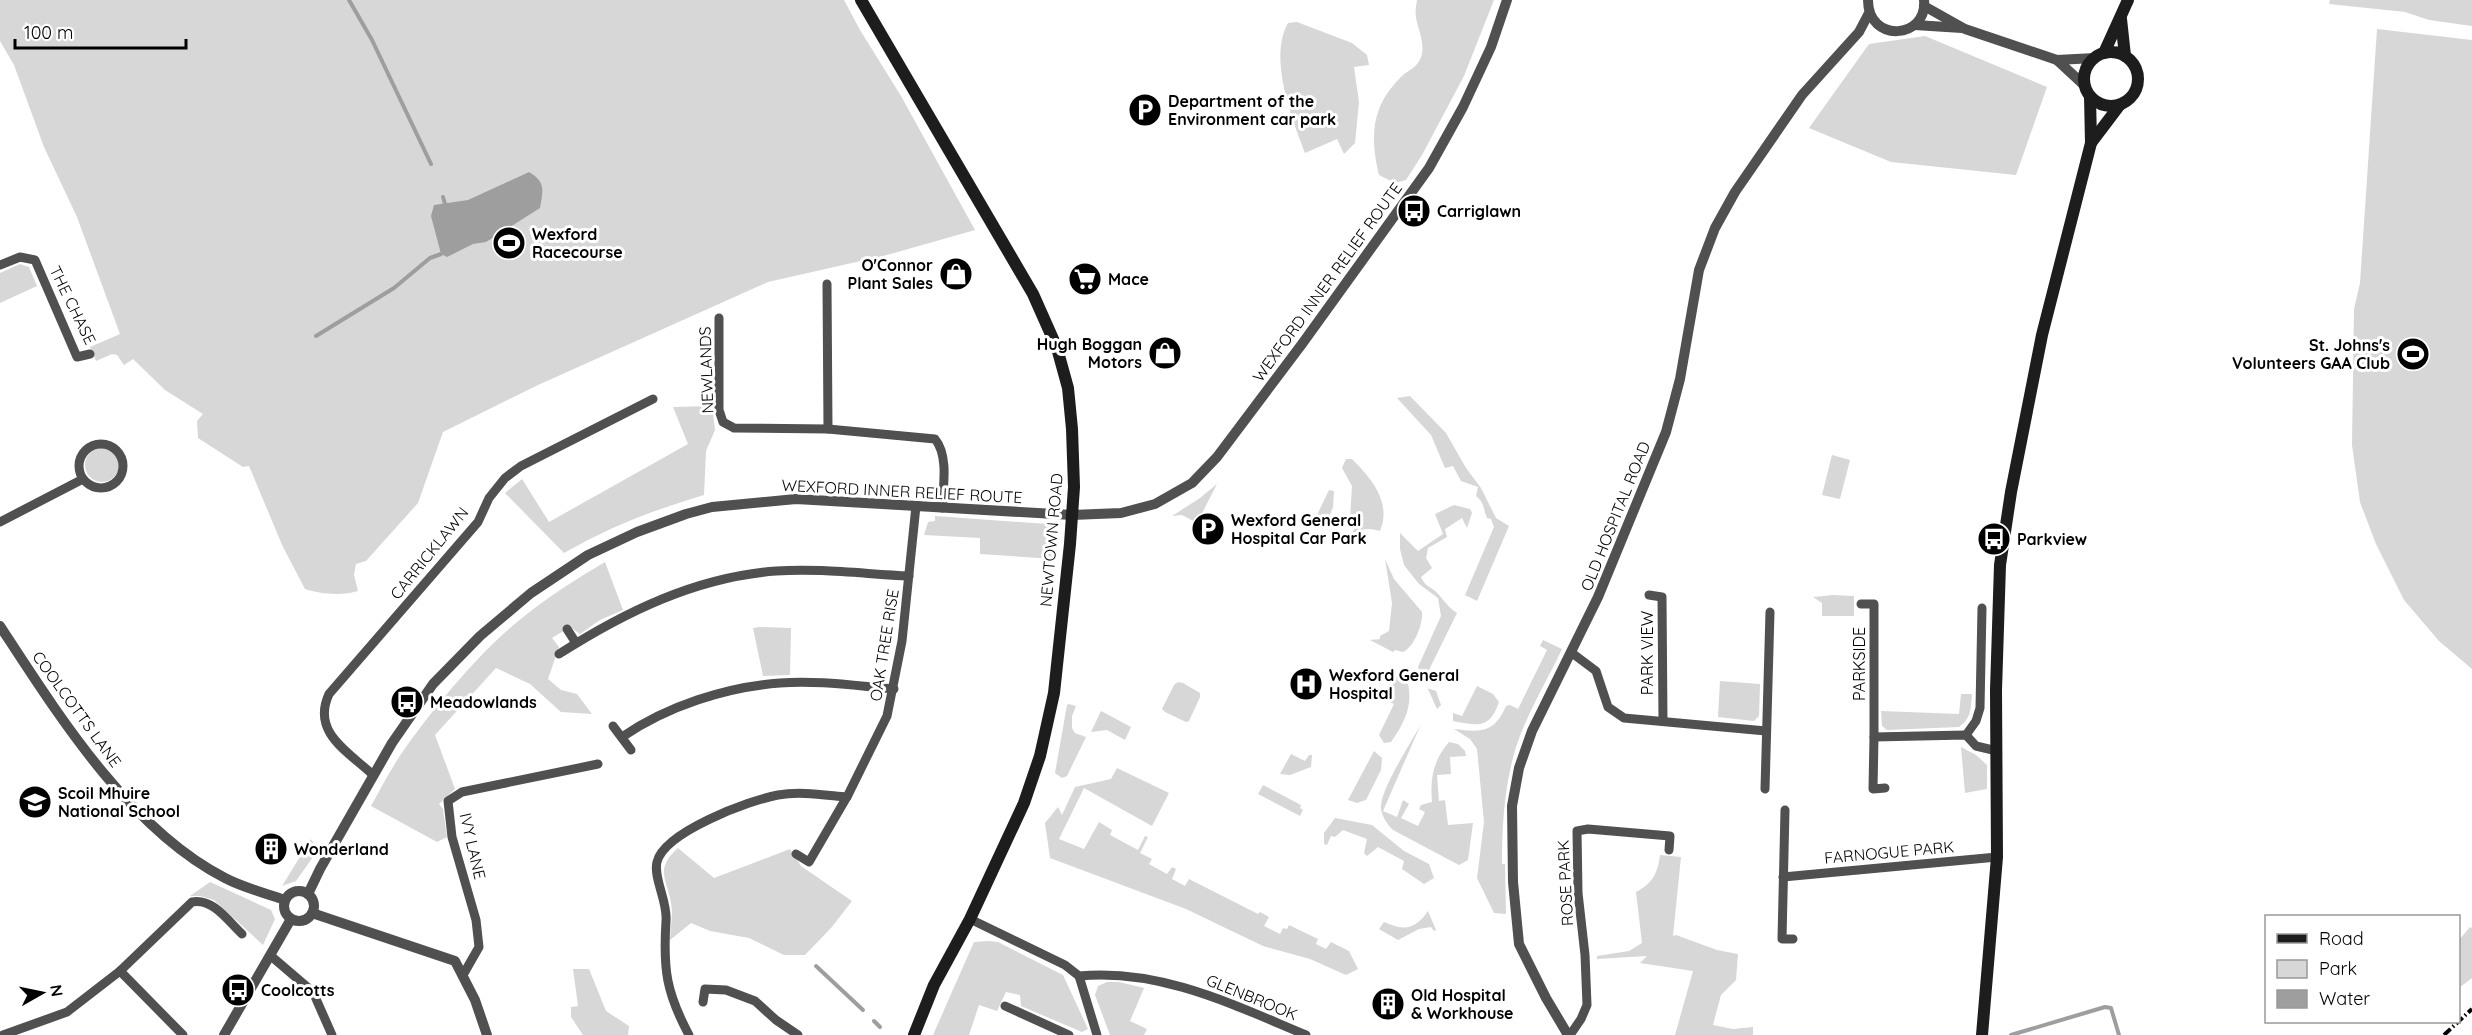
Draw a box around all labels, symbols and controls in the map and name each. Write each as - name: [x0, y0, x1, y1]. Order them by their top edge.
- scale bar: [15, 12, 186, 50]
- text: 100 m: [24, 21, 73, 44]
- place label: Department of the Environment car park: [1168, 91, 1336, 129]
- parking icon: Department of the Environment car park: [1127, 92, 1163, 128]
- street label: WEXFORD INNER RELIEF ROUTE: [1248, 179, 1406, 385]
- bus stop icon: Carriglawn: [1396, 193, 1432, 229]
- place label: Carriglawn: [1437, 201, 1521, 221]
- place label: Wexford Racecourse: [532, 224, 623, 262]
- sports icon: Wexford Racecourse: [491, 225, 527, 261]
- place label: O'Connor Plant Sales: [848, 255, 933, 293]
- shop icon: O'Connor Plant Sales: [938, 256, 974, 292]
- supermarket icon: Mace: [1067, 261, 1103, 297]
- street label: THE CHASE: [45, 262, 101, 348]
- place label: Mace: [1108, 269, 1149, 289]
- street label: NEWLANDS: [694, 326, 718, 414]
- place label: Hugh Boggan Motors: [1037, 334, 1142, 372]
- shop icon: Hugh Boggan Motors: [1147, 335, 1183, 371]
- place label: St. Johns's Volunteers GAA Club: [2232, 335, 2390, 373]
- sports icon: St. Johns's Volunteers GAA Club: [2395, 336, 2431, 372]
- street label: OLD HOSPITAL ROAD: [1576, 438, 1654, 594]
- street label: NEWTOWN ROAD: [1035, 472, 1067, 608]
- street label: WEXFORD INNER RELIEF ROUTE: [781, 475, 1023, 507]
- street label: CARRICKLAWN: [386, 503, 472, 603]
- place label: Wexford General Hospital Car Park: [1231, 510, 1367, 548]
- parking icon: Wexford General Hospital Car Park: [1190, 511, 1226, 547]
- bus stop icon: Parkview: [1976, 521, 2012, 557]
- place label: Parkview: [2017, 529, 2087, 549]
- street label: OAK TREE RISE: [865, 587, 903, 703]
- street label: PARK VIEW: [1637, 611, 1657, 695]
- street label: PARKSIDE: [1849, 627, 1869, 701]
- street label: COOLCOTTS LANE: [28, 647, 126, 771]
- place label: Wexford General Hospital: [1329, 665, 1459, 703]
- hospital icon: Wexford General Hospital: [1288, 666, 1324, 702]
- bus stop icon: Meadowlands: [389, 684, 425, 720]
- place label: Meadowlands: [430, 692, 537, 712]
- place label: Scoil Mhuire National School: [58, 783, 180, 821]
- school or university icon: Scoil Mhuire National School: [17, 784, 53, 820]
- street label: IVY LANE: [456, 811, 490, 881]
- building icon: Wonderland: [253, 831, 289, 867]
- street label: FARNOGUE PARK: [1823, 836, 1955, 868]
- place label: Wonderland: [294, 839, 389, 859]
- street label: ROSE PARK: [1553, 839, 1577, 926]
- legend: [2265, 915, 2460, 1023]
- text: Road: [2319, 927, 2364, 950]
- text: Park: [2319, 957, 2357, 980]
- north arrow: [12, 963, 72, 1023]
- street label: GLENBROOK: [1203, 970, 1301, 1024]
- bus stop icon: Coolcotts: [220, 972, 256, 1008]
- place label: Coolcotts: [261, 980, 335, 1000]
- text: N: [46, 983, 68, 998]
- place label: Old Hospital & Workhouse: [1411, 985, 1514, 1023]
- building icon: Old Hospital & Workhouse: [1370, 986, 1406, 1022]
- text: Water: [2319, 987, 2370, 1010]

